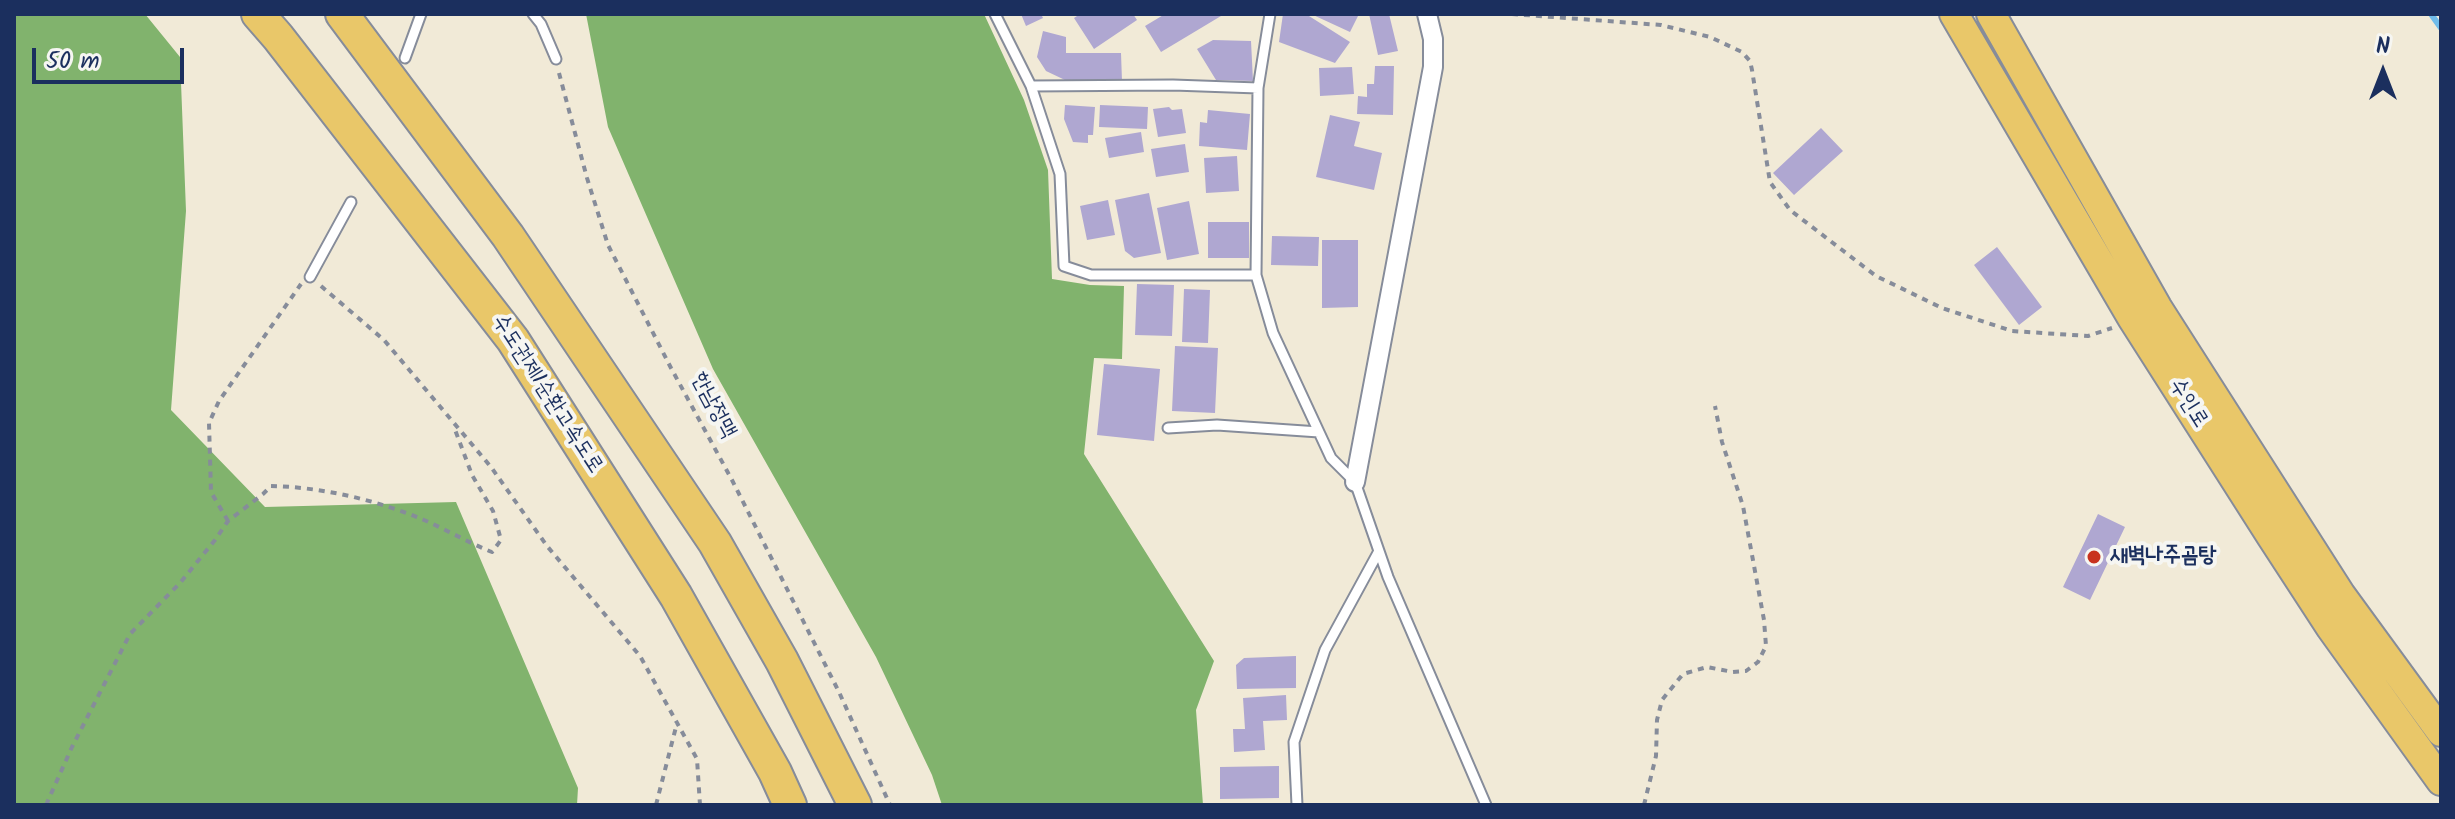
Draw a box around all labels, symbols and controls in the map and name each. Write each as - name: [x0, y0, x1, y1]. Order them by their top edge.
- text: N: [2376, 30, 2390, 65]
- scale bar: [36, 32, 188, 82]
- north arrow: [2343, 32, 2423, 112]
- text: 50 m: [46, 42, 100, 81]
- street label: 수도권제1순환고속도로: [485, 311, 607, 479]
- street label: 한남정맥: [684, 369, 740, 443]
- street label: 수인로: [2162, 374, 2212, 434]
- place label: 새벽나주곰탕: [2110, 544, 2216, 570]
- marker: 새벽나주곰탕: [2085, 548, 2103, 566]

